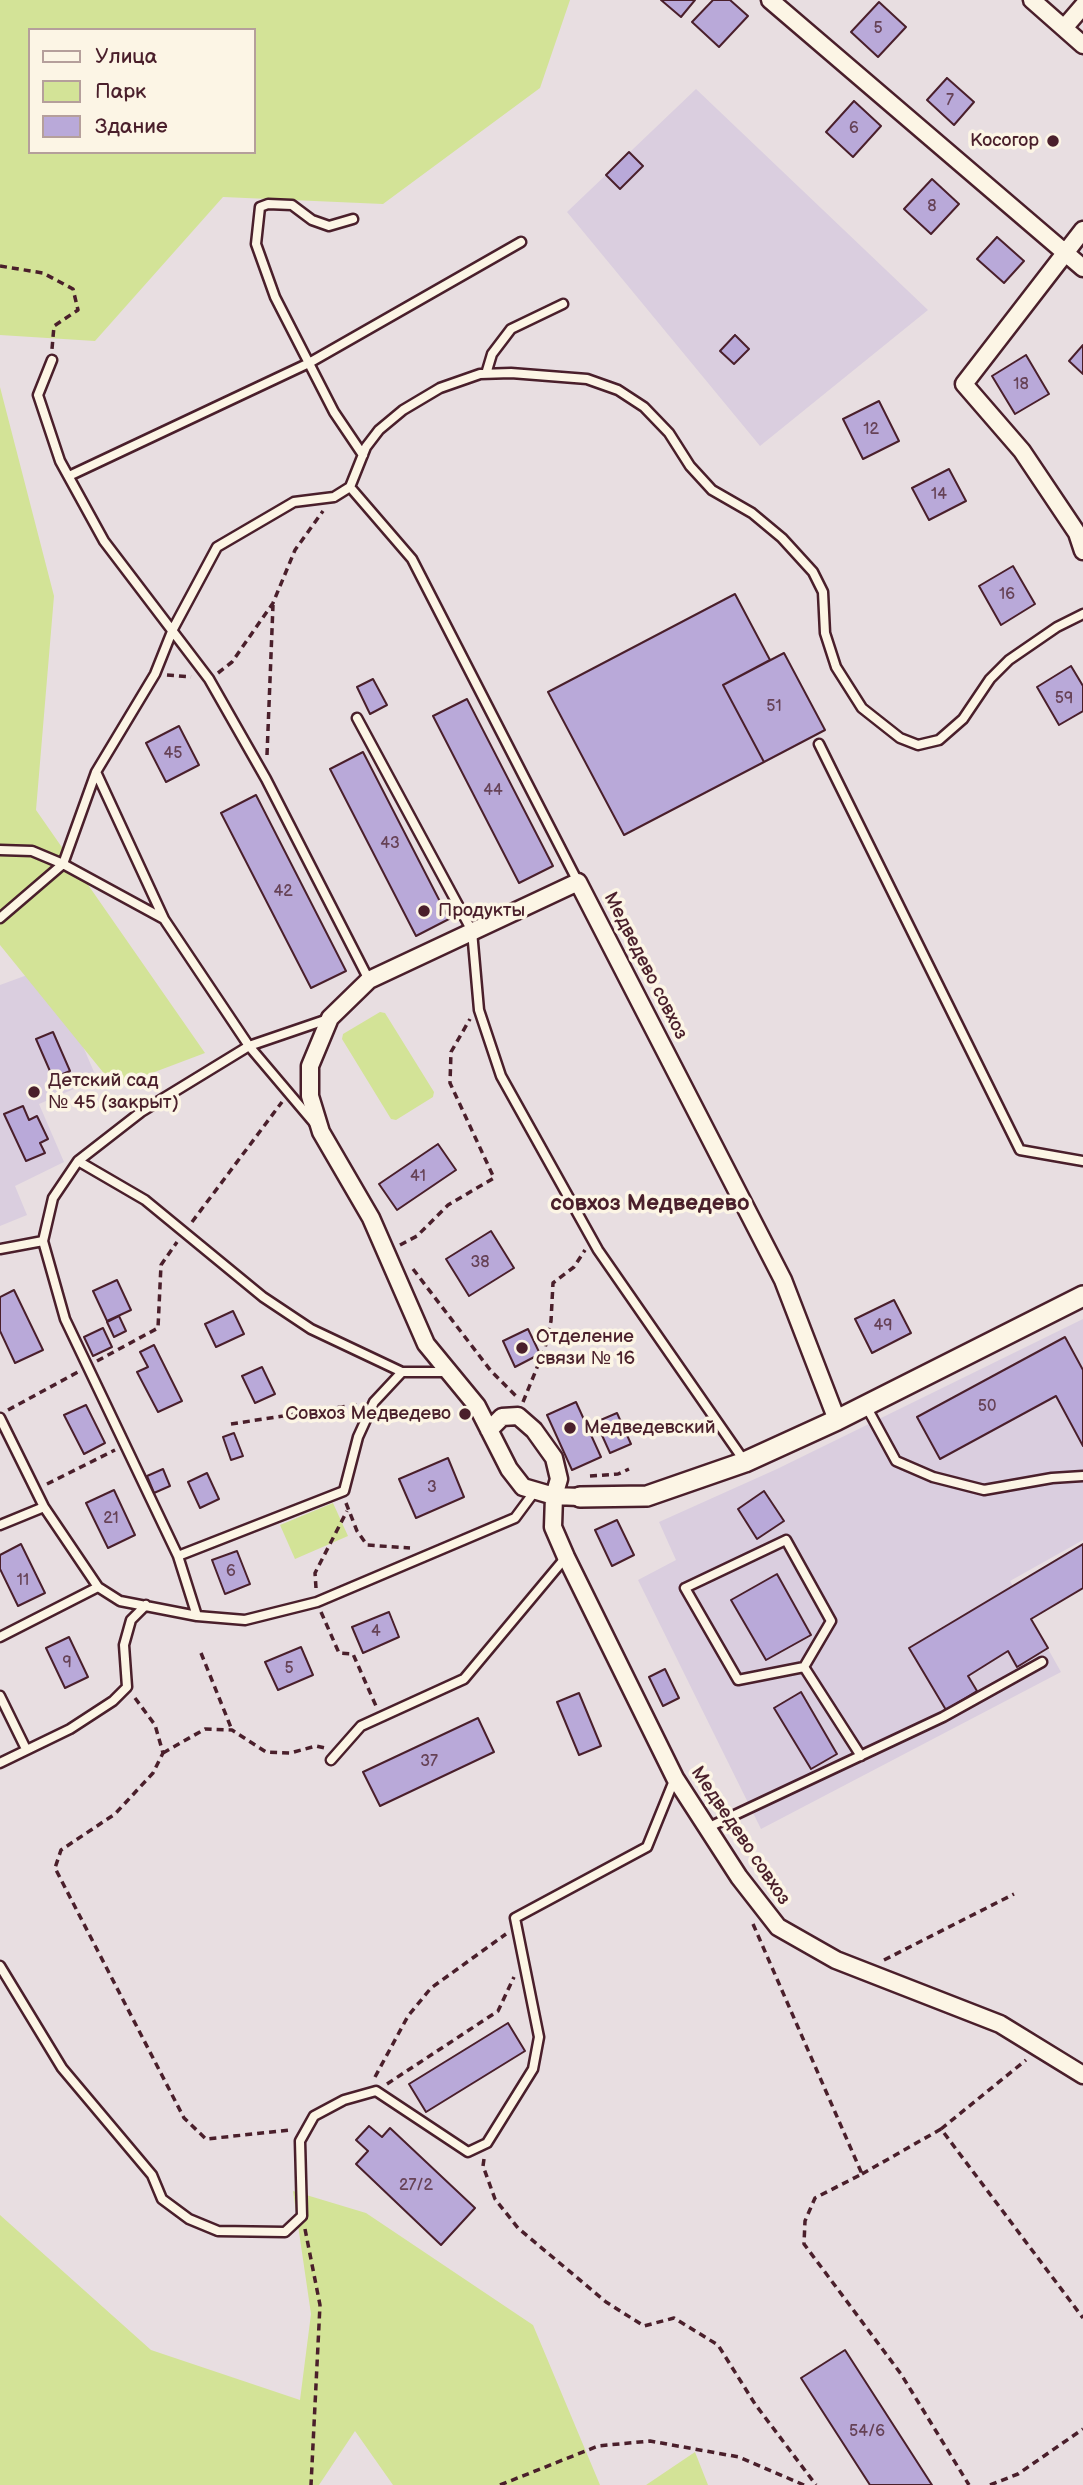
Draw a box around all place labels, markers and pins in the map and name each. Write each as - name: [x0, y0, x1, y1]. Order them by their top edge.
- place label: Косогор: [970, 130, 1039, 152]
- marker: Косогор: [1045, 133, 1061, 149]
- place label: Продукты: [438, 900, 525, 922]
- marker: Продукты: [416, 903, 432, 919]
- place label: Детский сад № 45 (закрыт): [48, 1070, 179, 1114]
- marker: Детский сад № 45 (закрыт): [26, 1084, 42, 1100]
- place label: Отделение связи № 16: [536, 1326, 635, 1370]
- marker: Отделение связи № 16: [514, 1340, 530, 1356]
- place label: Совхоз Медведево: [285, 1403, 451, 1425]
- marker: Совхоз Медведево: [457, 1406, 473, 1422]
- place label: Медведевский: [584, 1417, 715, 1439]
- marker: Медведевский: [562, 1420, 578, 1436]

